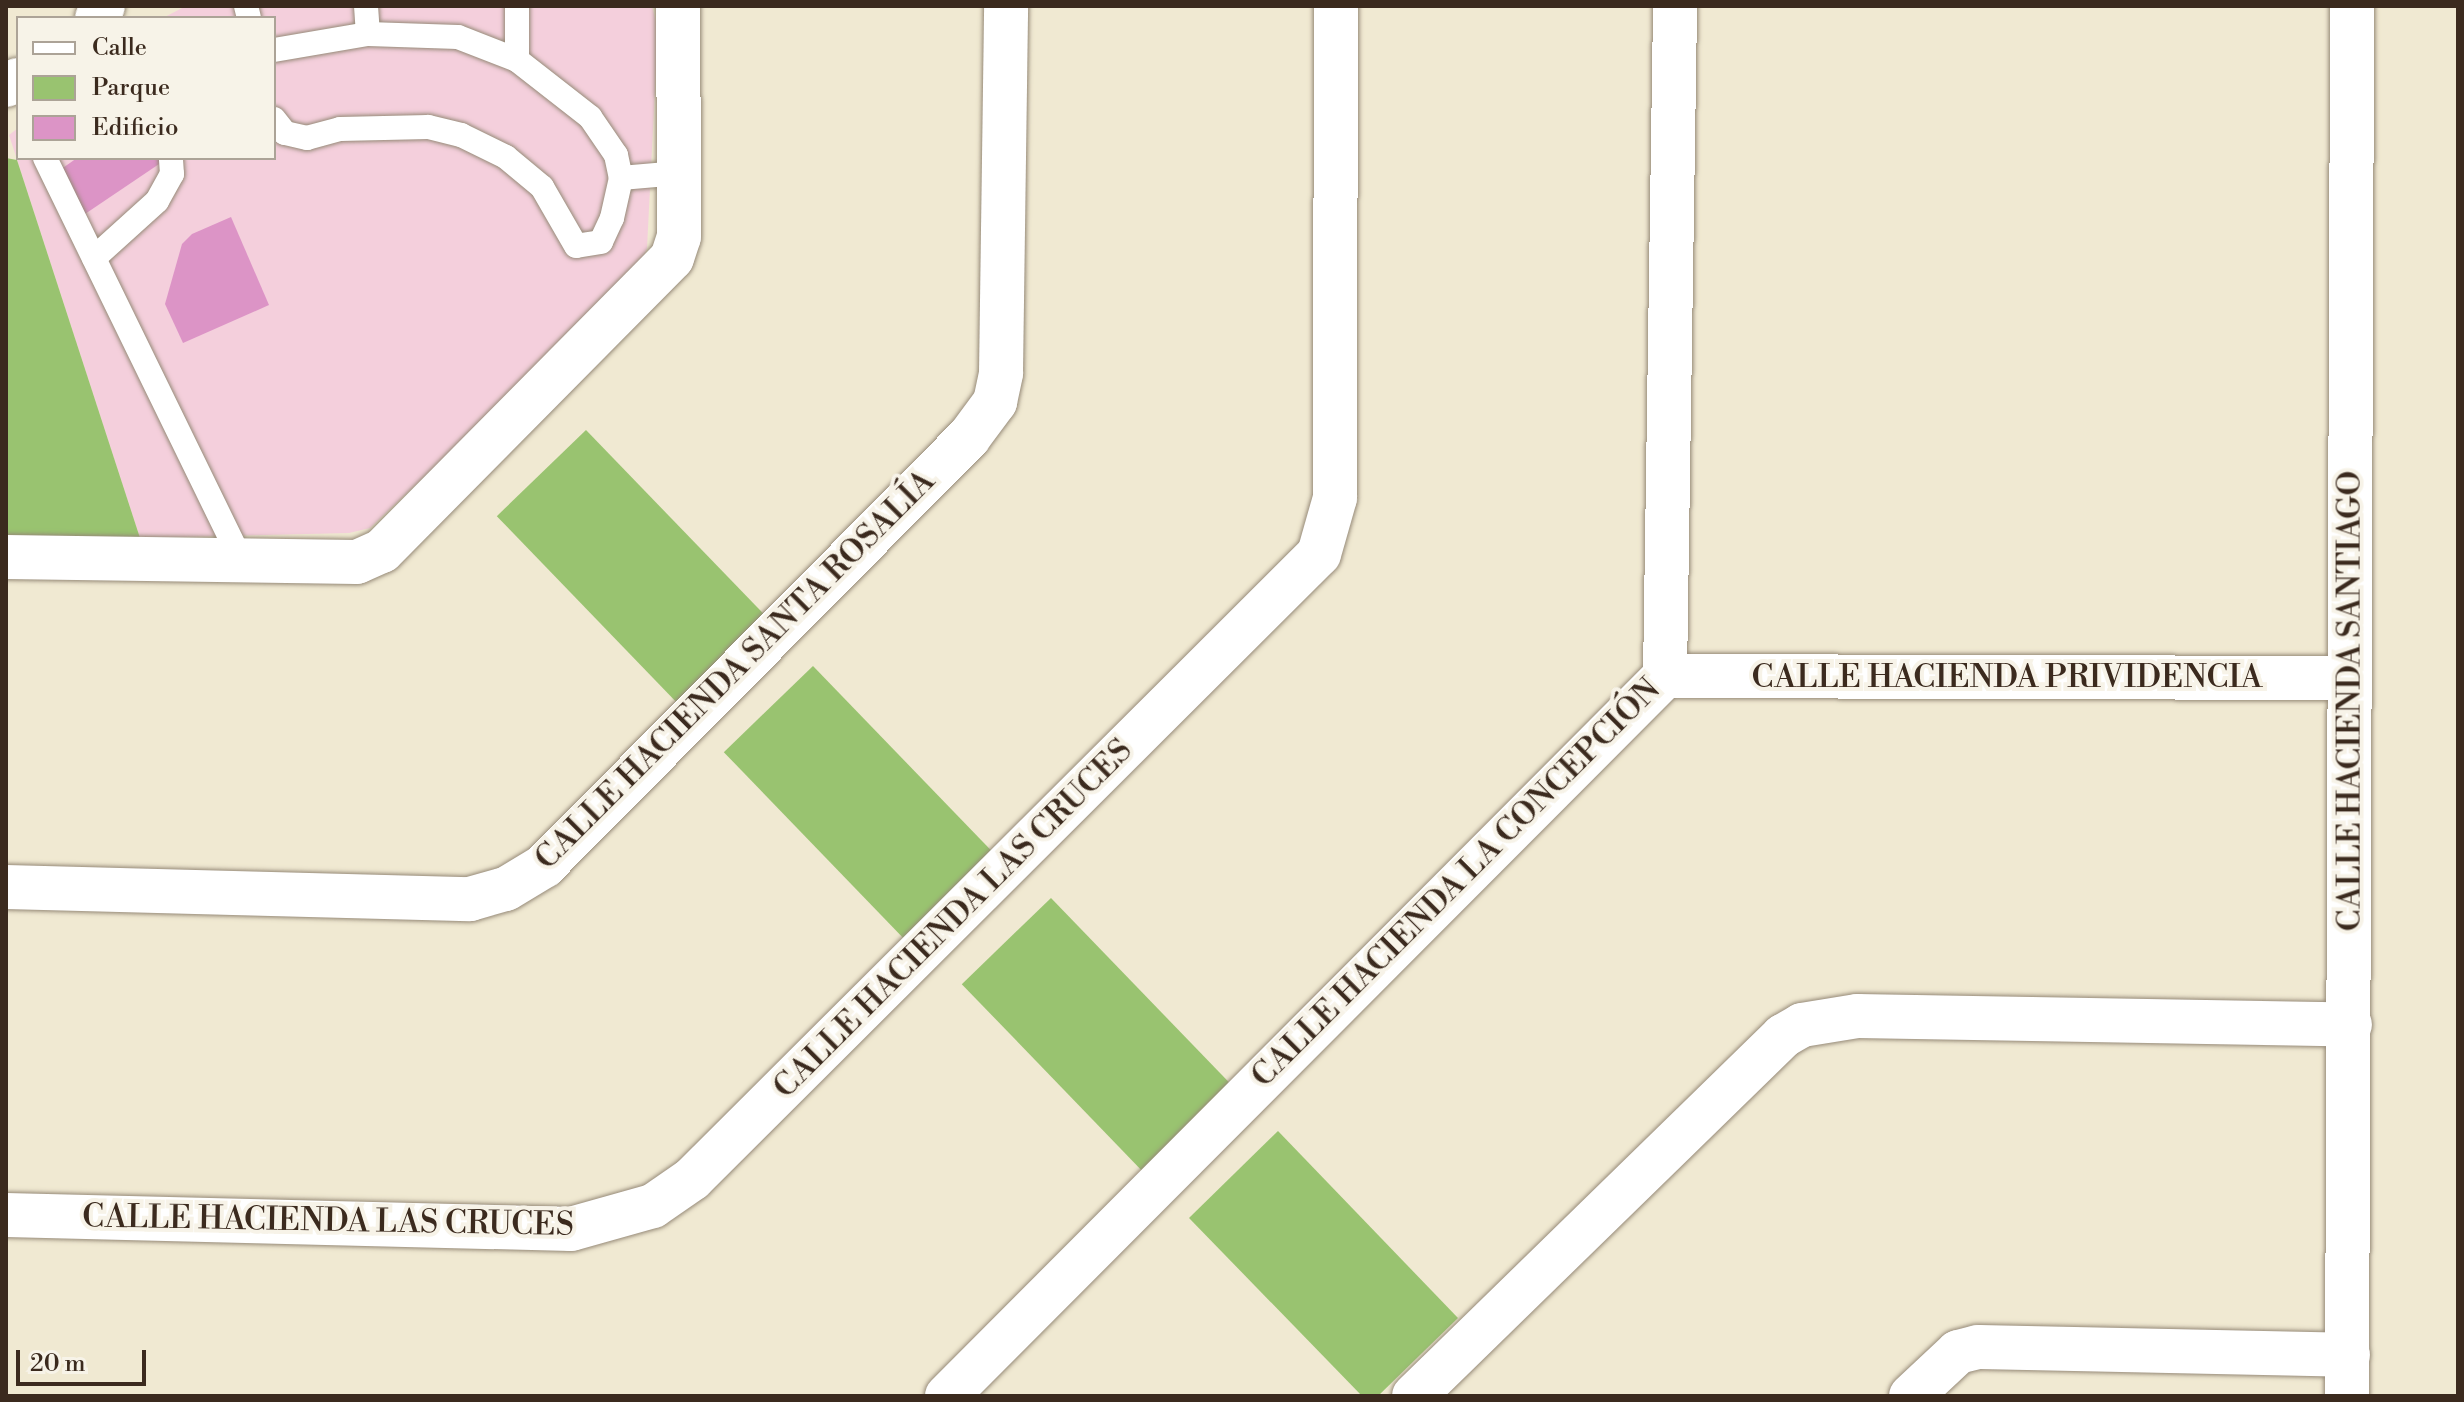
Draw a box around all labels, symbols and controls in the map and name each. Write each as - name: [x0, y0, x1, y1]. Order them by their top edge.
- legend: [16, 16, 276, 160]
- text: Calle: [92, 33, 147, 63]
- text: Parque: [92, 73, 170, 103]
- text: Edificio: [92, 113, 178, 143]
- street label: CALLE HACIENDA SANTA ROSALÍA: [527, 462, 943, 878]
- street label: CALLE HACIENDA SANTIAGO: [2331, 471, 2369, 931]
- street label: CALLE HACIENDA PRIVIDENCIA: [1751, 658, 2263, 696]
- street label: CALLE HACIENDA LA CONCEPCIÓN: [1244, 671, 1668, 1095]
- street label: CALLE HACIENDA LAS CRUCES: [765, 731, 1141, 1107]
- street label: CALLE HACIENDA LAS CRUCES: [82, 1198, 574, 1244]
- scale bar: [20, 1334, 150, 1384]
- text: 20 m: [30, 1349, 86, 1379]

